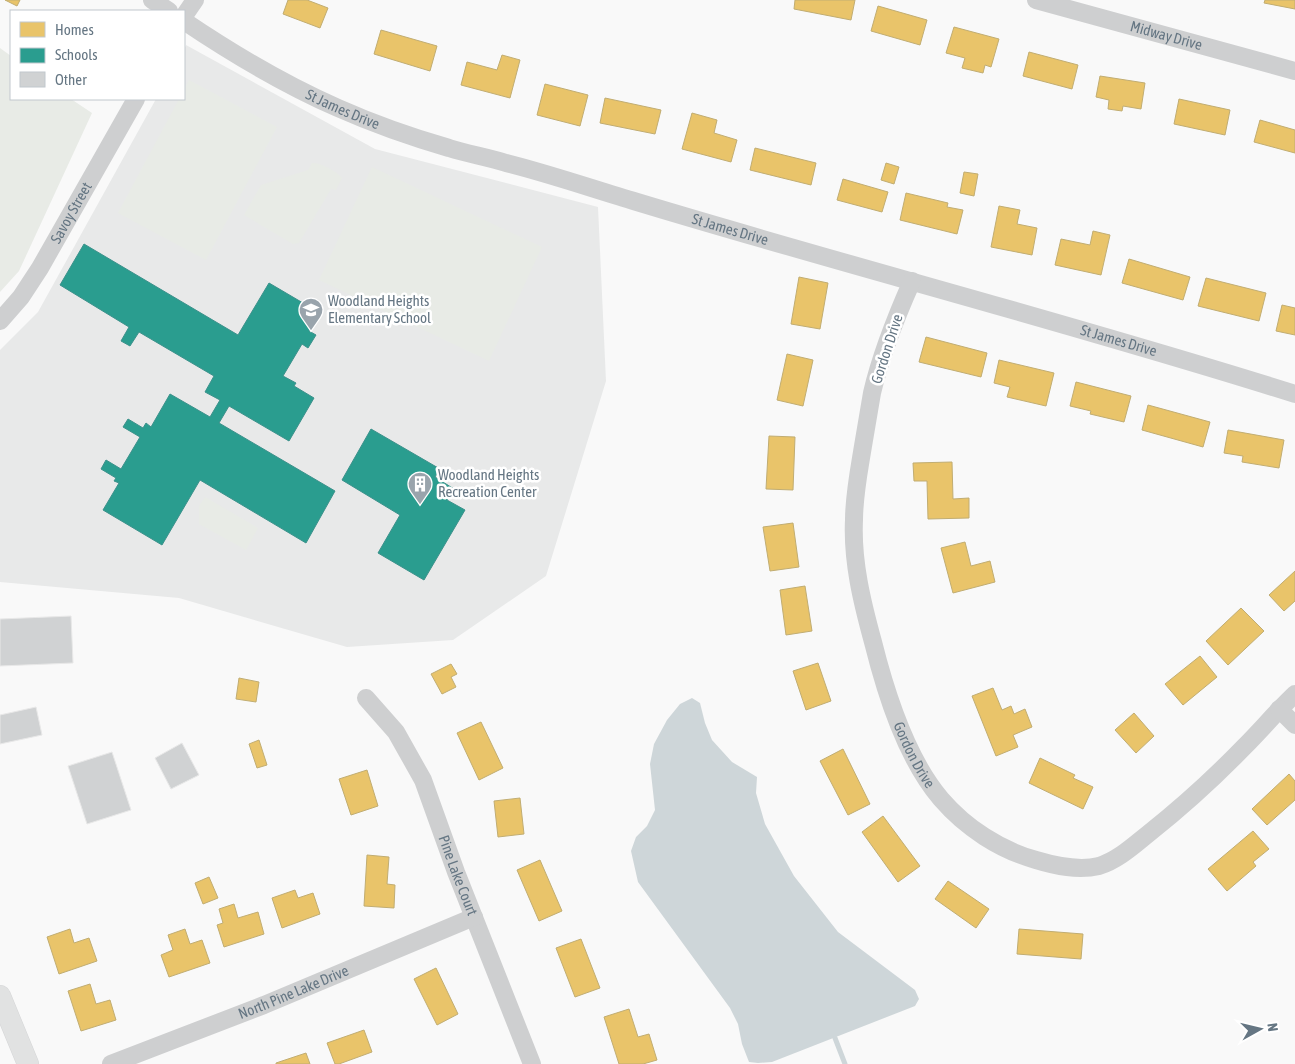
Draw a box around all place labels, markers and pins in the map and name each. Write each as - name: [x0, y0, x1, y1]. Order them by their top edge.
- place label: Woodland Heights Elementary School: [328, 292, 431, 326]
- school or university icon: Woodland Heights Elementary School: [298, 297, 324, 331]
- place label: Woodland Heights Recreation Center: [438, 466, 539, 500]
- building icon: Woodland Heights Recreation Center: [407, 471, 433, 505]

